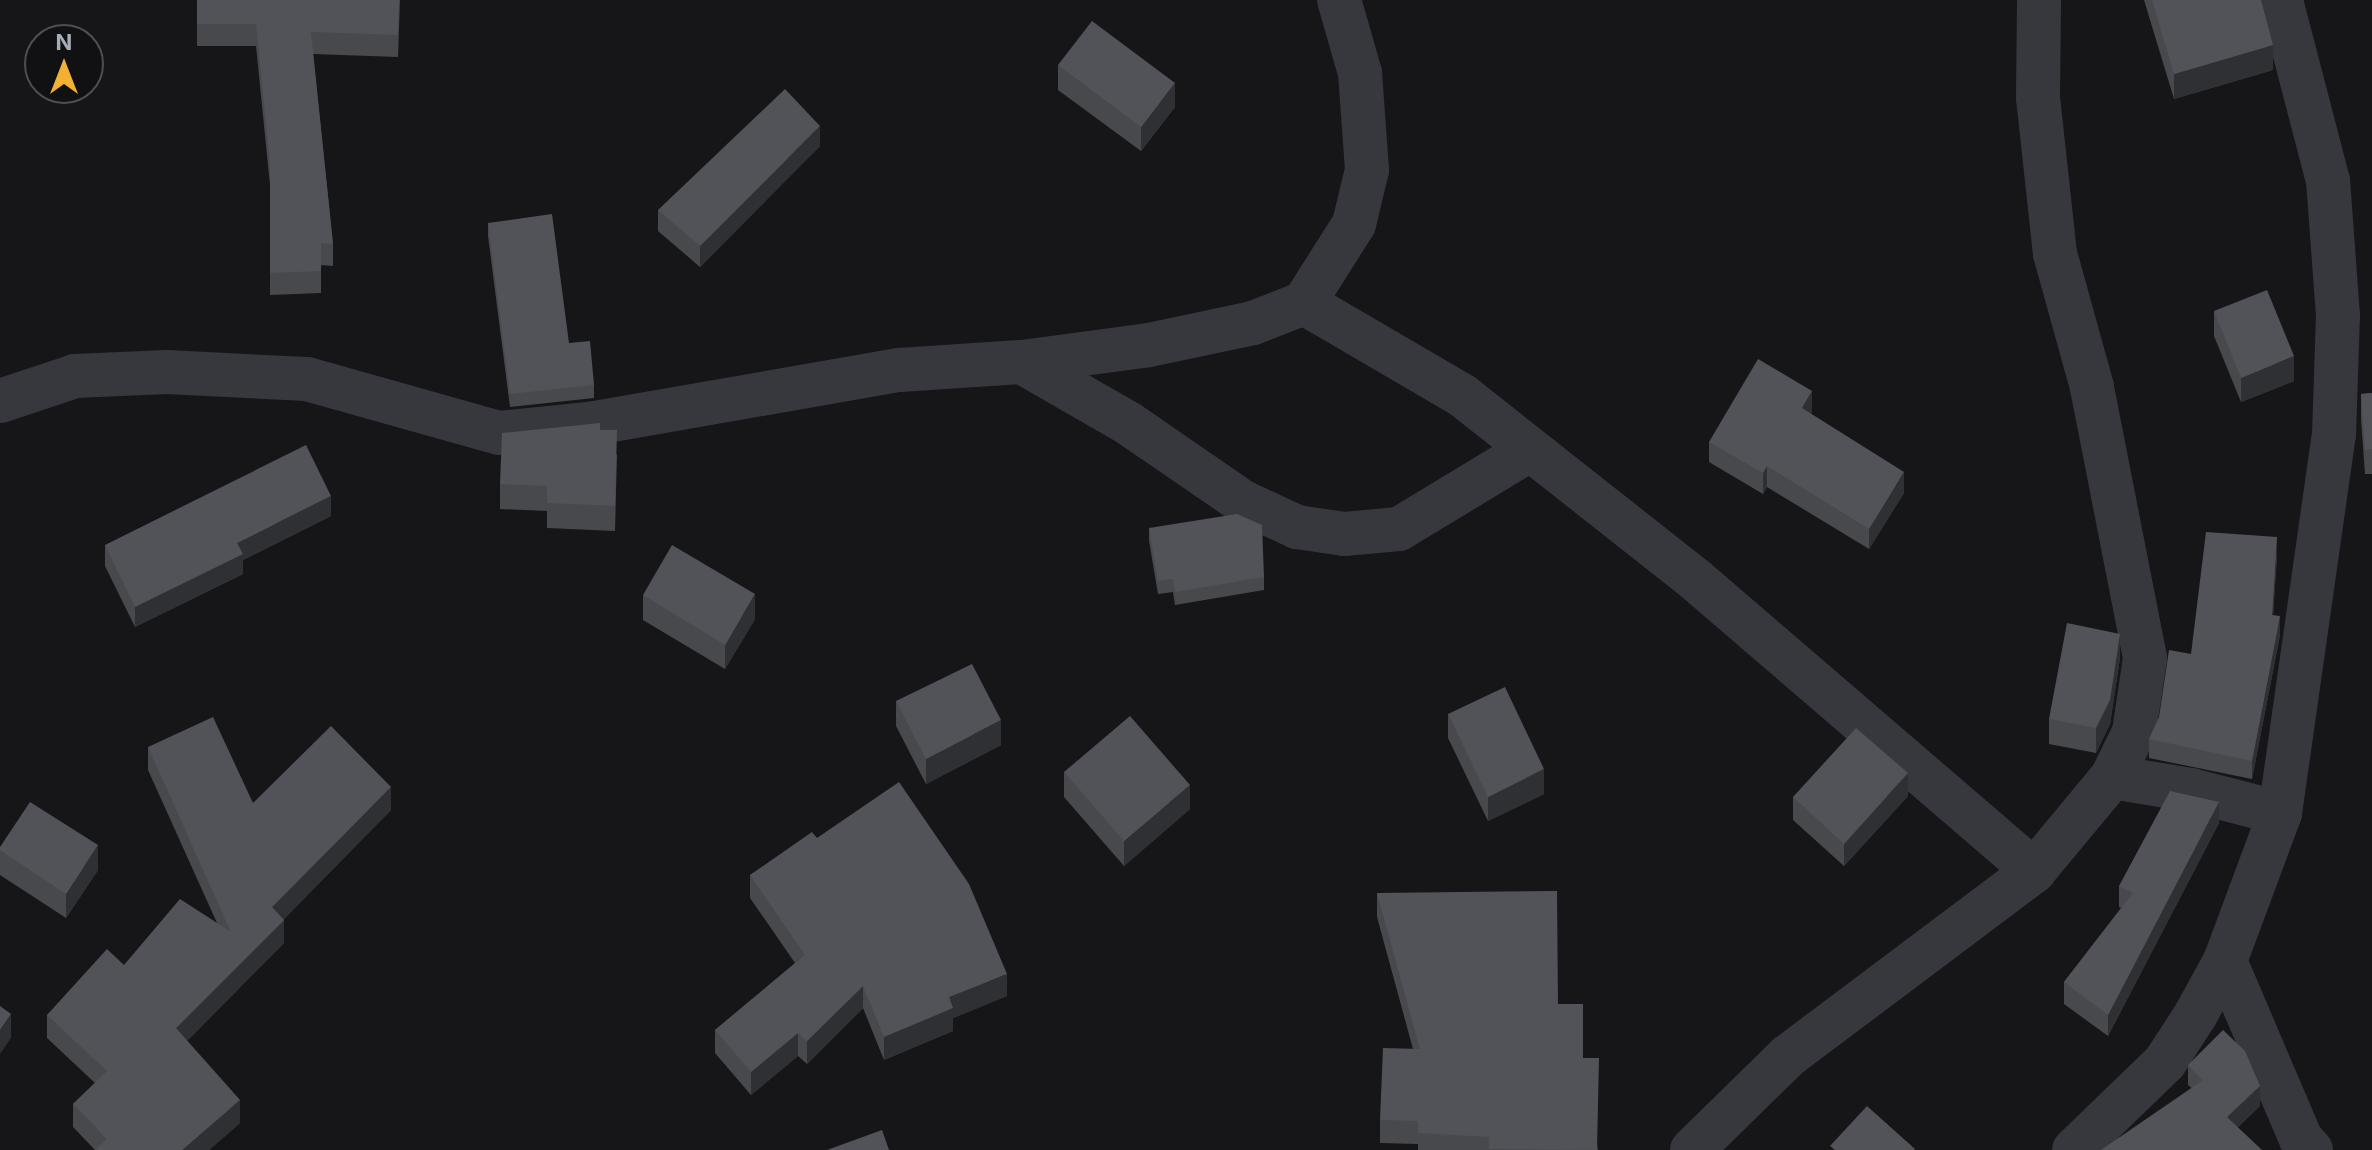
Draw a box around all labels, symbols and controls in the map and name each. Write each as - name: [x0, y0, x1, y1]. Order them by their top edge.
- north arrow: [24, 24, 104, 104]
- text: N: [56, 29, 72, 55]

